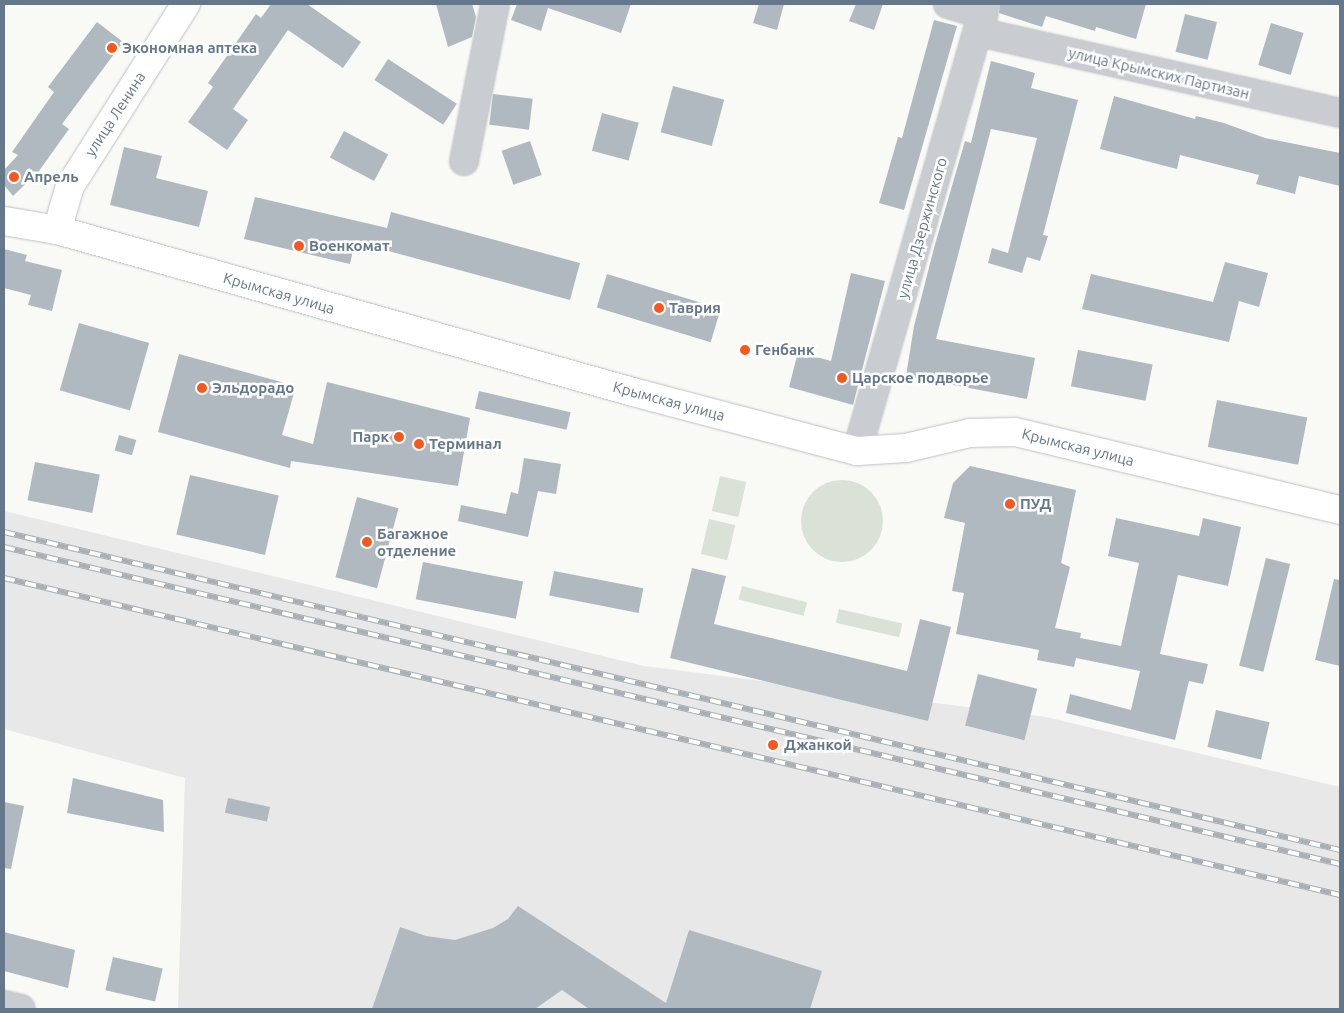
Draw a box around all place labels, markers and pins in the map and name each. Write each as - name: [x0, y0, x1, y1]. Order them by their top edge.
- place label: Экономная аптека: [122, 39, 257, 57]
- marker: Экономная аптека: [106, 42, 118, 54]
- place label: Апрель: [24, 168, 79, 186]
- marker: Апрель: [8, 171, 20, 183]
- place label: Военкомат: [309, 237, 390, 255]
- marker: Военкомат: [293, 240, 305, 252]
- place label: Таврия: [669, 299, 721, 317]
- marker: Таврия: [653, 302, 665, 314]
- place label: Генбанк: [755, 341, 814, 359]
- marker: Генбанк: [739, 344, 751, 356]
- place label: Царское подворье: [852, 369, 989, 387]
- marker: Царское подворье: [836, 372, 848, 384]
- place label: Эльдорадо: [212, 379, 294, 397]
- marker: Эльдорадо: [196, 382, 208, 394]
- place label: Парк: [353, 428, 389, 446]
- marker: Парк: [393, 431, 405, 443]
- place label: Терминал: [429, 435, 502, 453]
- marker: Терминал: [413, 438, 425, 450]
- place label: ПУД: [1020, 495, 1051, 513]
- marker: ПУД: [1004, 498, 1016, 510]
- place label: Багажное отделение: [377, 524, 456, 559]
- marker: Багажное отделение: [361, 536, 373, 548]
- place label: Джанкой: [784, 736, 852, 754]
- marker: Джанкой: [766, 738, 780, 752]

